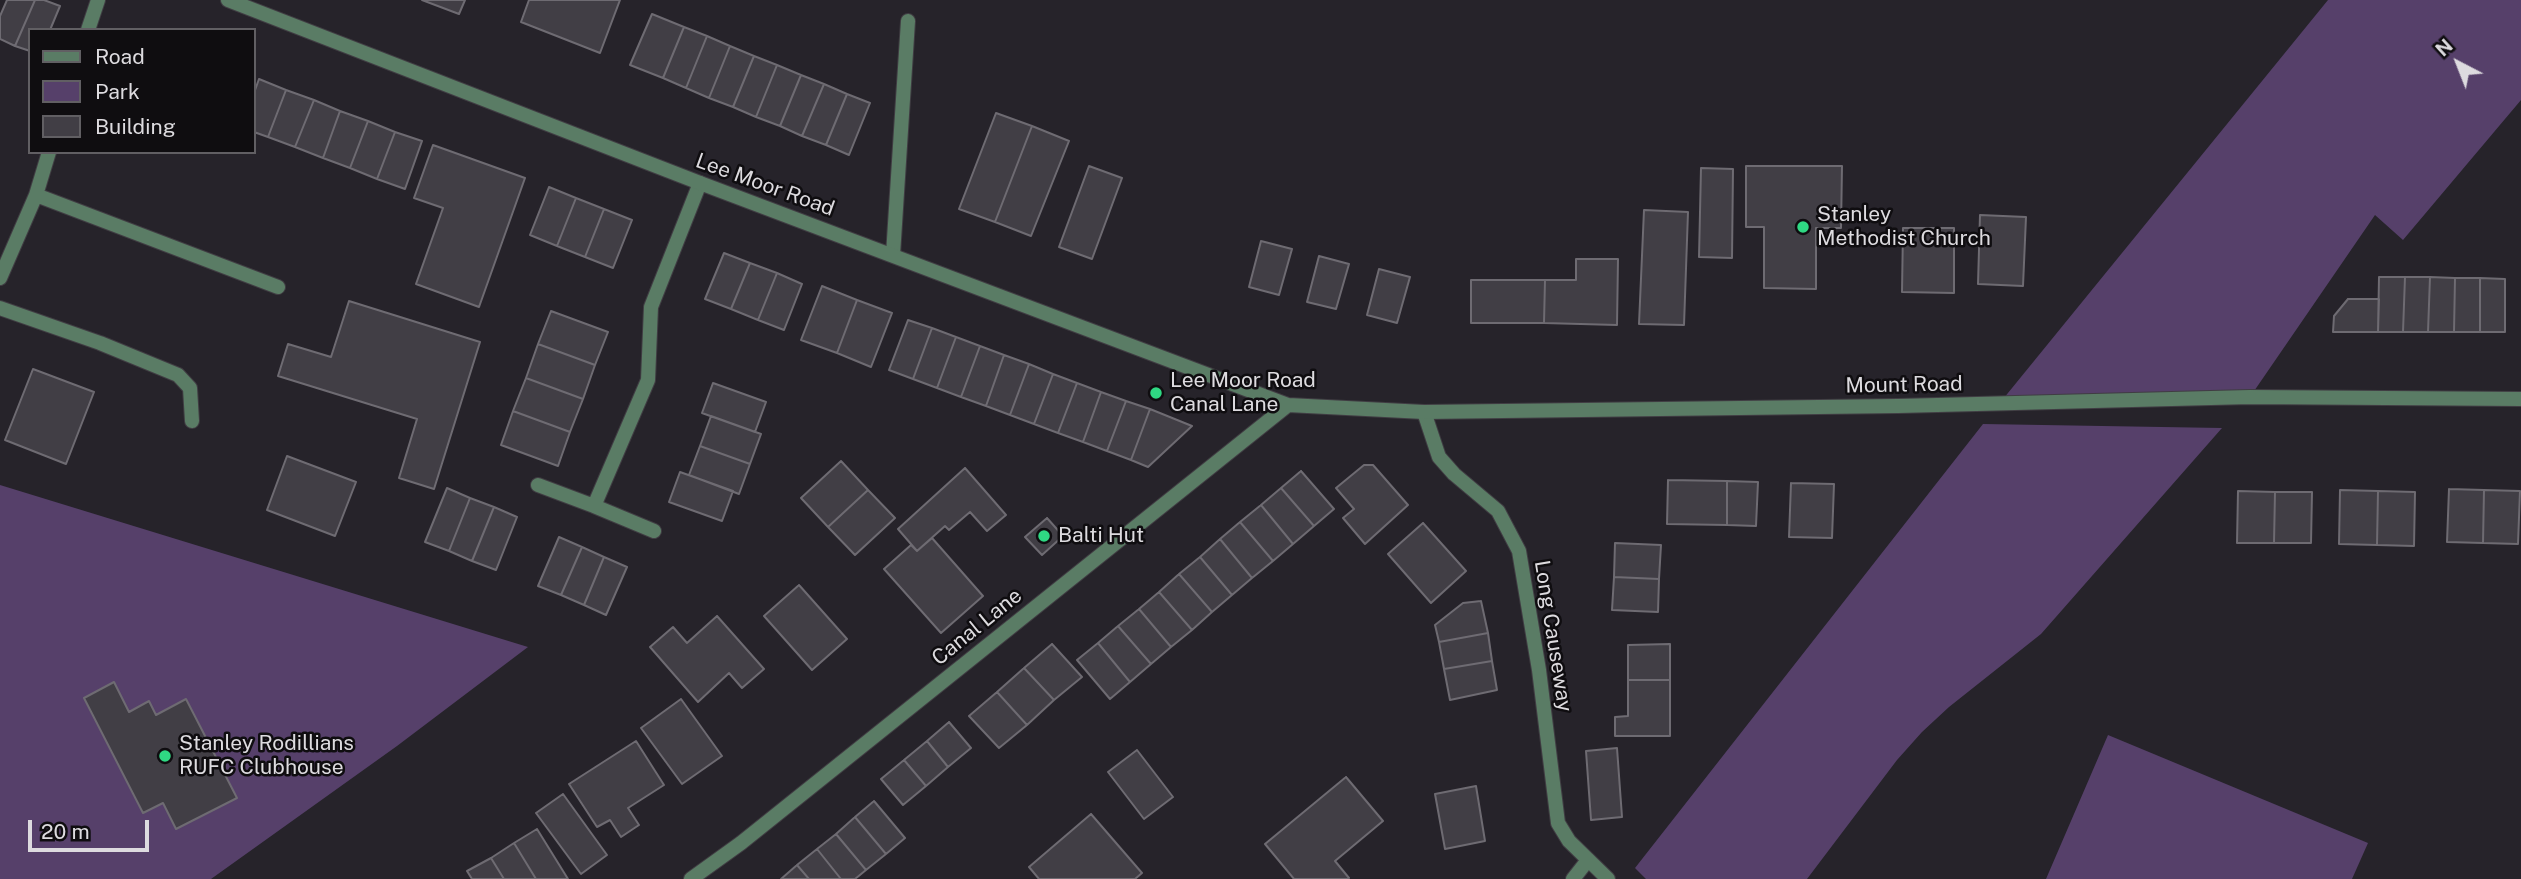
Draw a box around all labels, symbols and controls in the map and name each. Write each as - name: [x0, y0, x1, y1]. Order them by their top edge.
- legend: [28, 28, 256, 154]
- north arrow: [2423, 28, 2493, 98]
- text: N: [2431, 34, 2457, 61]
- text: Road: [95, 44, 145, 69]
- text: Park: [95, 79, 140, 104]
- text: Building: [95, 114, 176, 139]
- street label: Lee Moor Road: [692, 148, 838, 222]
- place label: Stanley Methodist Church: [1817, 202, 1991, 252]
- marker: Stanley Methodist Church: [1795, 219, 1811, 235]
- place label: Lee Moor Road Canal Lane: [1170, 368, 1316, 418]
- street label: Mount Road: [1845, 371, 1963, 399]
- marker: Lee Moor Road Canal Lane: [1148, 385, 1164, 401]
- place label: Balti Hut: [1058, 523, 1144, 549]
- marker: Balti Hut: [1036, 528, 1052, 544]
- street label: Long Causeway: [1529, 558, 1577, 714]
- street label: Canal Lane: [927, 583, 1027, 671]
- place label: Stanley Rodillians RUFC Clubhouse: [179, 731, 354, 781]
- marker: Stanley Rodillians RUFC Clubhouse: [157, 748, 173, 764]
- scale bar: [32, 806, 152, 850]
- text: 20 m: [41, 819, 90, 844]

